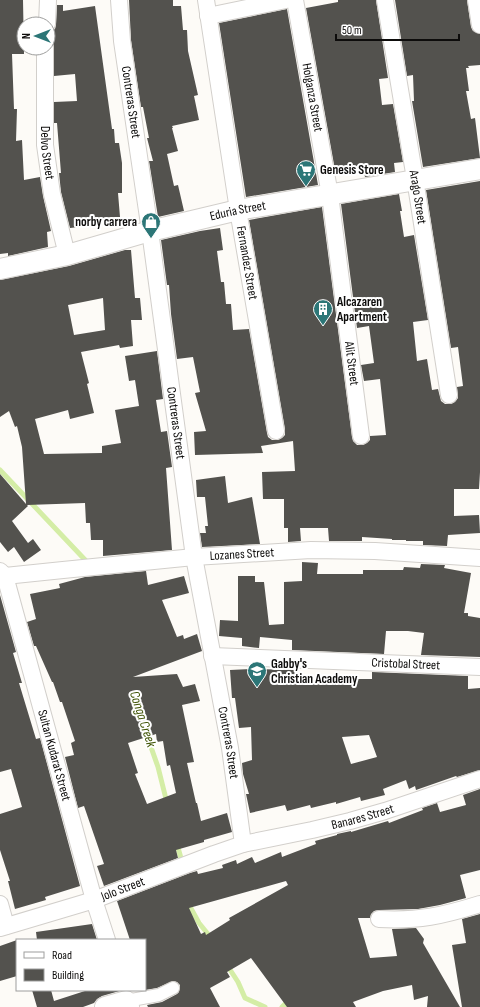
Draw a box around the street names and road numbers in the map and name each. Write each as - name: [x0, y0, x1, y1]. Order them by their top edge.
- street label: Holganza Street: [298, 62, 326, 133]
- street label: Contreras Street: [118, 65, 144, 139]
- street label: Delvo Street: [37, 126, 58, 181]
- street label: Arago Street: [406, 168, 430, 225]
- street label: Eduria Street: [208, 197, 267, 224]
- street label: Fernandez Street: [233, 225, 261, 301]
- street label: Alit Street: [341, 339, 362, 387]
- street label: Contreras Street: [163, 386, 189, 460]
- street label: Lozanes Street: [209, 544, 275, 564]
- street label: Cristobal Street: [371, 655, 441, 673]
- street label: Contreras Street: [214, 705, 242, 780]
- street label: Sultan Kudarat Street: [34, 708, 74, 803]
- street label: Banares Street: [330, 801, 396, 833]
- street label: Jolo Street: [98, 873, 147, 905]

